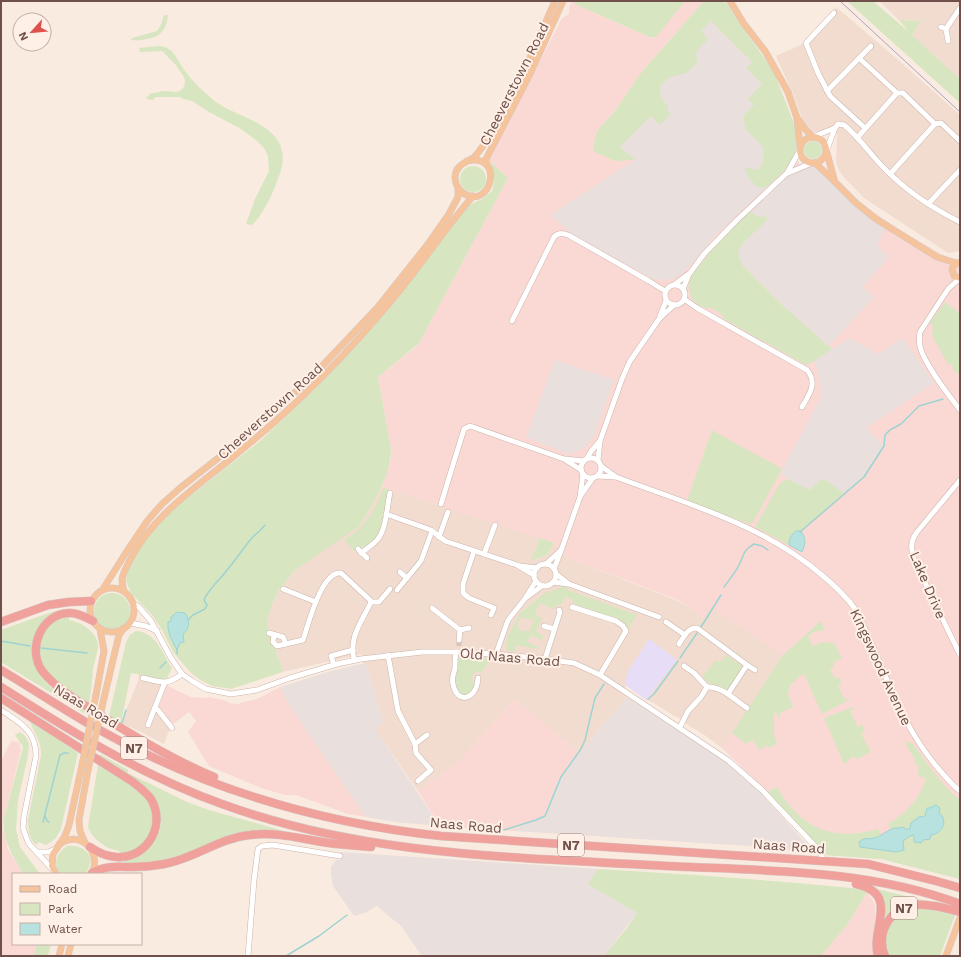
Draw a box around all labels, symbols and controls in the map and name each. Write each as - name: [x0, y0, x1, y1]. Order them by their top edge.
- north arrow: [12, 12, 52, 52]
- street label: Cheeverstown Road: [476, 20, 552, 148]
- text: N: [16, 30, 31, 43]
- street label: Cheeverstown Road: [214, 360, 326, 462]
- street label: Lake Drive: [907, 549, 949, 621]
- street label: Kingswood Avenue: [847, 606, 915, 728]
- street label: Old Naas Road: [459, 645, 561, 669]
- street label: Naas Road: [51, 681, 121, 731]
- road number: N7: [121, 737, 147, 759]
- street label: Naas Road: [429, 814, 503, 836]
- road number: N7: [558, 834, 584, 856]
- street label: Naas Road: [752, 835, 826, 857]
- legend: [12, 873, 142, 945]
- text: Road: [48, 882, 77, 896]
- road number: N7: [891, 897, 917, 919]
- text: Park: [48, 902, 74, 916]
- text: Water: [48, 922, 83, 936]

